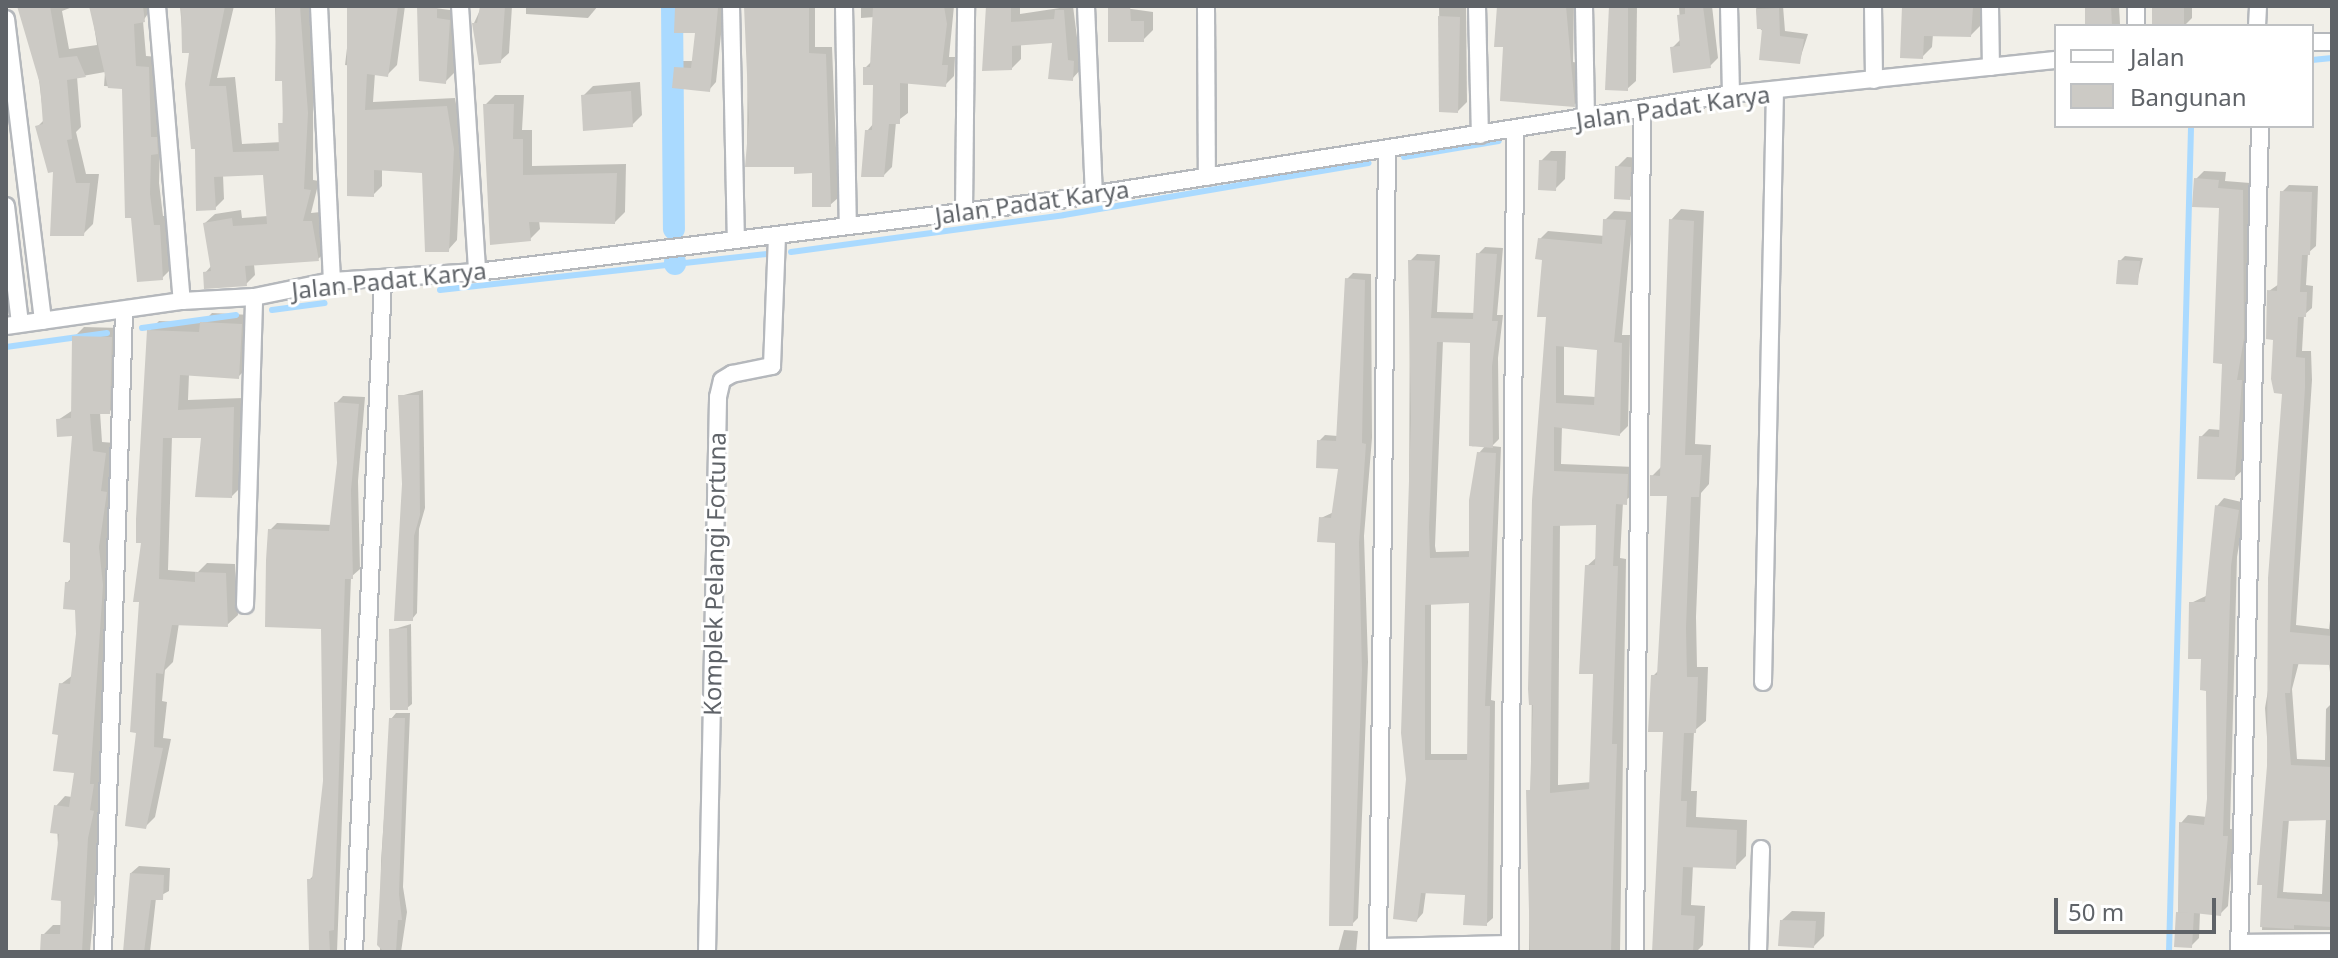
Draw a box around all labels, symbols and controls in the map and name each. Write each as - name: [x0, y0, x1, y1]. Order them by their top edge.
- legend: [2054, 24, 2314, 128]
- text: Jalan: [2130, 40, 2185, 73]
- street label: Jalan Padat Karya: [1574, 79, 1772, 135]
- text: Bangunan: [2130, 80, 2247, 113]
- street label: Jalan Padat Karya: [933, 174, 1131, 230]
- street label: Jalan Padat Karya: [290, 255, 488, 305]
- street label: Komplek Pelangi Fortuna: [697, 432, 731, 716]
- scale bar: [2058, 882, 2220, 932]
- text: 50 m: [2068, 895, 2124, 928]

